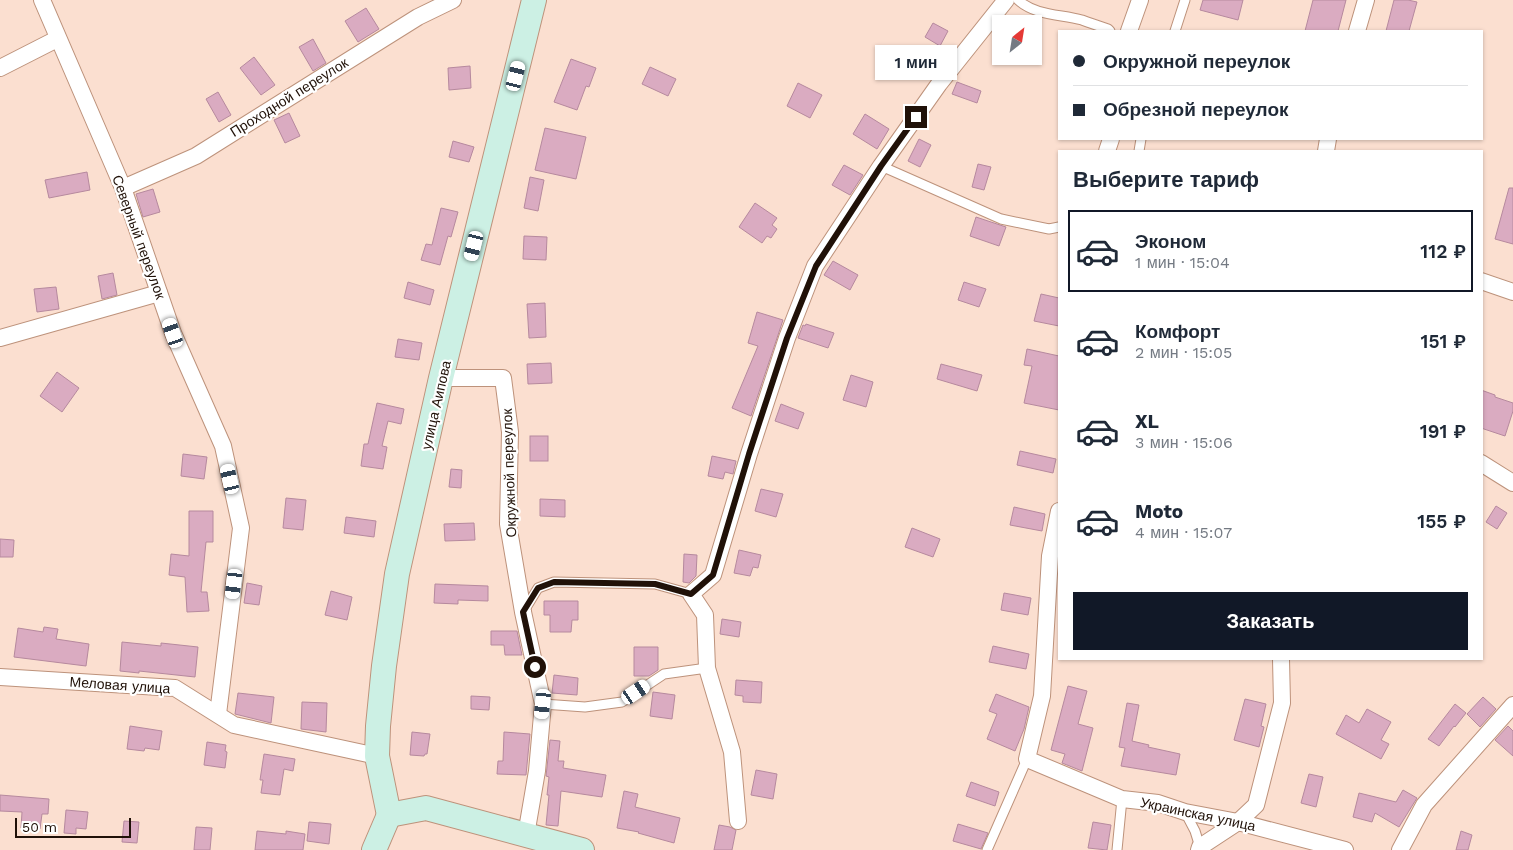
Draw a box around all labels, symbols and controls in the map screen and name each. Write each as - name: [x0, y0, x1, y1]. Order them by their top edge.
- north arrow: [992, 15, 1042, 65]
- map controls: [992, 15, 1042, 65]
- callout: 1 мин: [875, 44, 957, 80]
- text: Окружной переулок: [1103, 50, 1290, 73]
- text: 1 мин: [895, 53, 937, 72]
- street label: Проходной переулок: [227, 54, 352, 140]
- car: [505, 60, 526, 92]
- text: Обрезной переулок: [1103, 98, 1289, 121]
- route end: [905, 106, 927, 128]
- text: Выберите тариф: [1073, 167, 1259, 192]
- street label: Северный переулок: [109, 173, 169, 302]
- icon: car: [1075, 229, 1120, 274]
- car: [463, 230, 484, 262]
- text: Эконом: [1135, 230, 1206, 253]
- text: 112 ₽: [1420, 240, 1466, 263]
- text: 1 мин · 15:04: [1135, 253, 1230, 272]
- car: [161, 316, 184, 350]
- icon: car: [1075, 319, 1120, 364]
- text: Комфорт: [1135, 320, 1220, 343]
- text: 151 ₽: [1421, 330, 1466, 353]
- text: 2 мин · 15:05: [1135, 343, 1232, 362]
- street label: улица Аипова: [418, 359, 454, 451]
- street label: Окружной переулок: [499, 407, 519, 538]
- icon: car: [1075, 409, 1120, 454]
- text: XL: [1135, 410, 1159, 433]
- text: 191 ₽: [1420, 420, 1466, 443]
- text: 3 мин · 15:06: [1135, 433, 1233, 452]
- car: [219, 463, 240, 495]
- icon: car: [1075, 499, 1120, 544]
- text: Moto: [1135, 500, 1183, 523]
- text: 155 ₽: [1417, 510, 1466, 533]
- text: 4 мин · 15:07: [1135, 523, 1232, 542]
- car: [224, 568, 243, 600]
- button: Заказать: [1073, 592, 1468, 650]
- route start: [524, 656, 546, 678]
- street label: Меловая улица: [69, 673, 171, 697]
- car: [619, 677, 652, 707]
- car: [533, 688, 552, 720]
- street label: Украинская улица: [1139, 794, 1257, 834]
- scale bar: [15, 815, 131, 838]
- text: 50 m: [22, 819, 57, 835]

